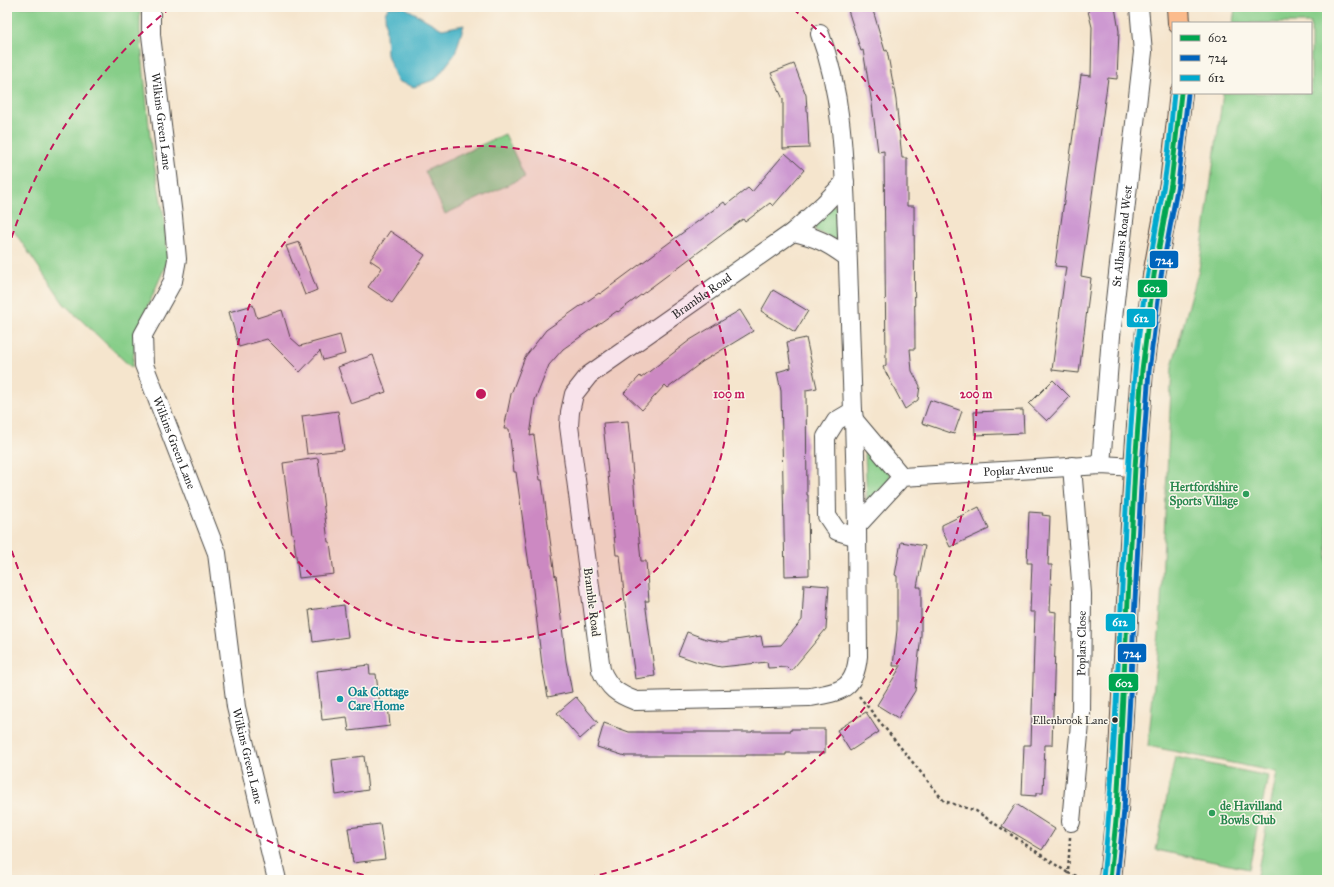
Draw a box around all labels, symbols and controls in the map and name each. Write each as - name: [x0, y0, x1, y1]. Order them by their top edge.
- legend: [1172, 22, 1312, 94]
- text: 602: [1208, 31, 1227, 45]
- text: 724: [1208, 51, 1227, 65]
- text: 612: [1208, 71, 1225, 85]
- street label: Wilkins Green Lane: [149, 72, 174, 171]
- street label: St Albans Road West: [1110, 184, 1135, 288]
- line badge: 724: [1149, 250, 1179, 269]
- text: 724: [1155, 254, 1174, 268]
- street label: Bramble Road: [669, 270, 734, 322]
- line badge: 602: [1137, 279, 1168, 298]
- text: 602: [1143, 282, 1161, 295]
- line badge: 612: [1126, 308, 1156, 328]
- text: 612: [1133, 312, 1149, 325]
- centre of rings: [474, 387, 488, 401]
- text: 100 m: [713, 387, 746, 401]
- text: 200 m: [960, 387, 993, 401]
- street label: Wilkins Green Lane: [150, 394, 198, 491]
- street label: Poplar Avenue: [983, 461, 1054, 479]
- place label: Hertfordshire Sports Village: [1169, 480, 1238, 509]
- marker: Hertfordshire Sports Village: [1241, 489, 1251, 499]
- street label: Bramble Road: [581, 567, 603, 637]
- street label: Poplars Close: [1074, 611, 1089, 676]
- line badge: 612: [1105, 613, 1136, 632]
- text: 612: [1112, 616, 1128, 629]
- line badge: 724: [1117, 643, 1147, 663]
- text: 724: [1123, 647, 1142, 661]
- line badge: 602: [1108, 673, 1139, 692]
- text: 602: [1115, 677, 1133, 690]
- place label: Oak Cottage Care Home: [348, 685, 409, 713]
- marker: Oak Cottage Care Home: [335, 694, 345, 704]
- street label: Wilkins Green Lane: [230, 707, 266, 805]
- place label: Ellenbrook Lane: [1032, 714, 1108, 727]
- marker: Ellenbrook Lane: [1110, 715, 1120, 725]
- place label: de Havilland Bowls Club: [1220, 799, 1283, 827]
- marker: de Havilland Bowls Club: [1207, 808, 1217, 818]

